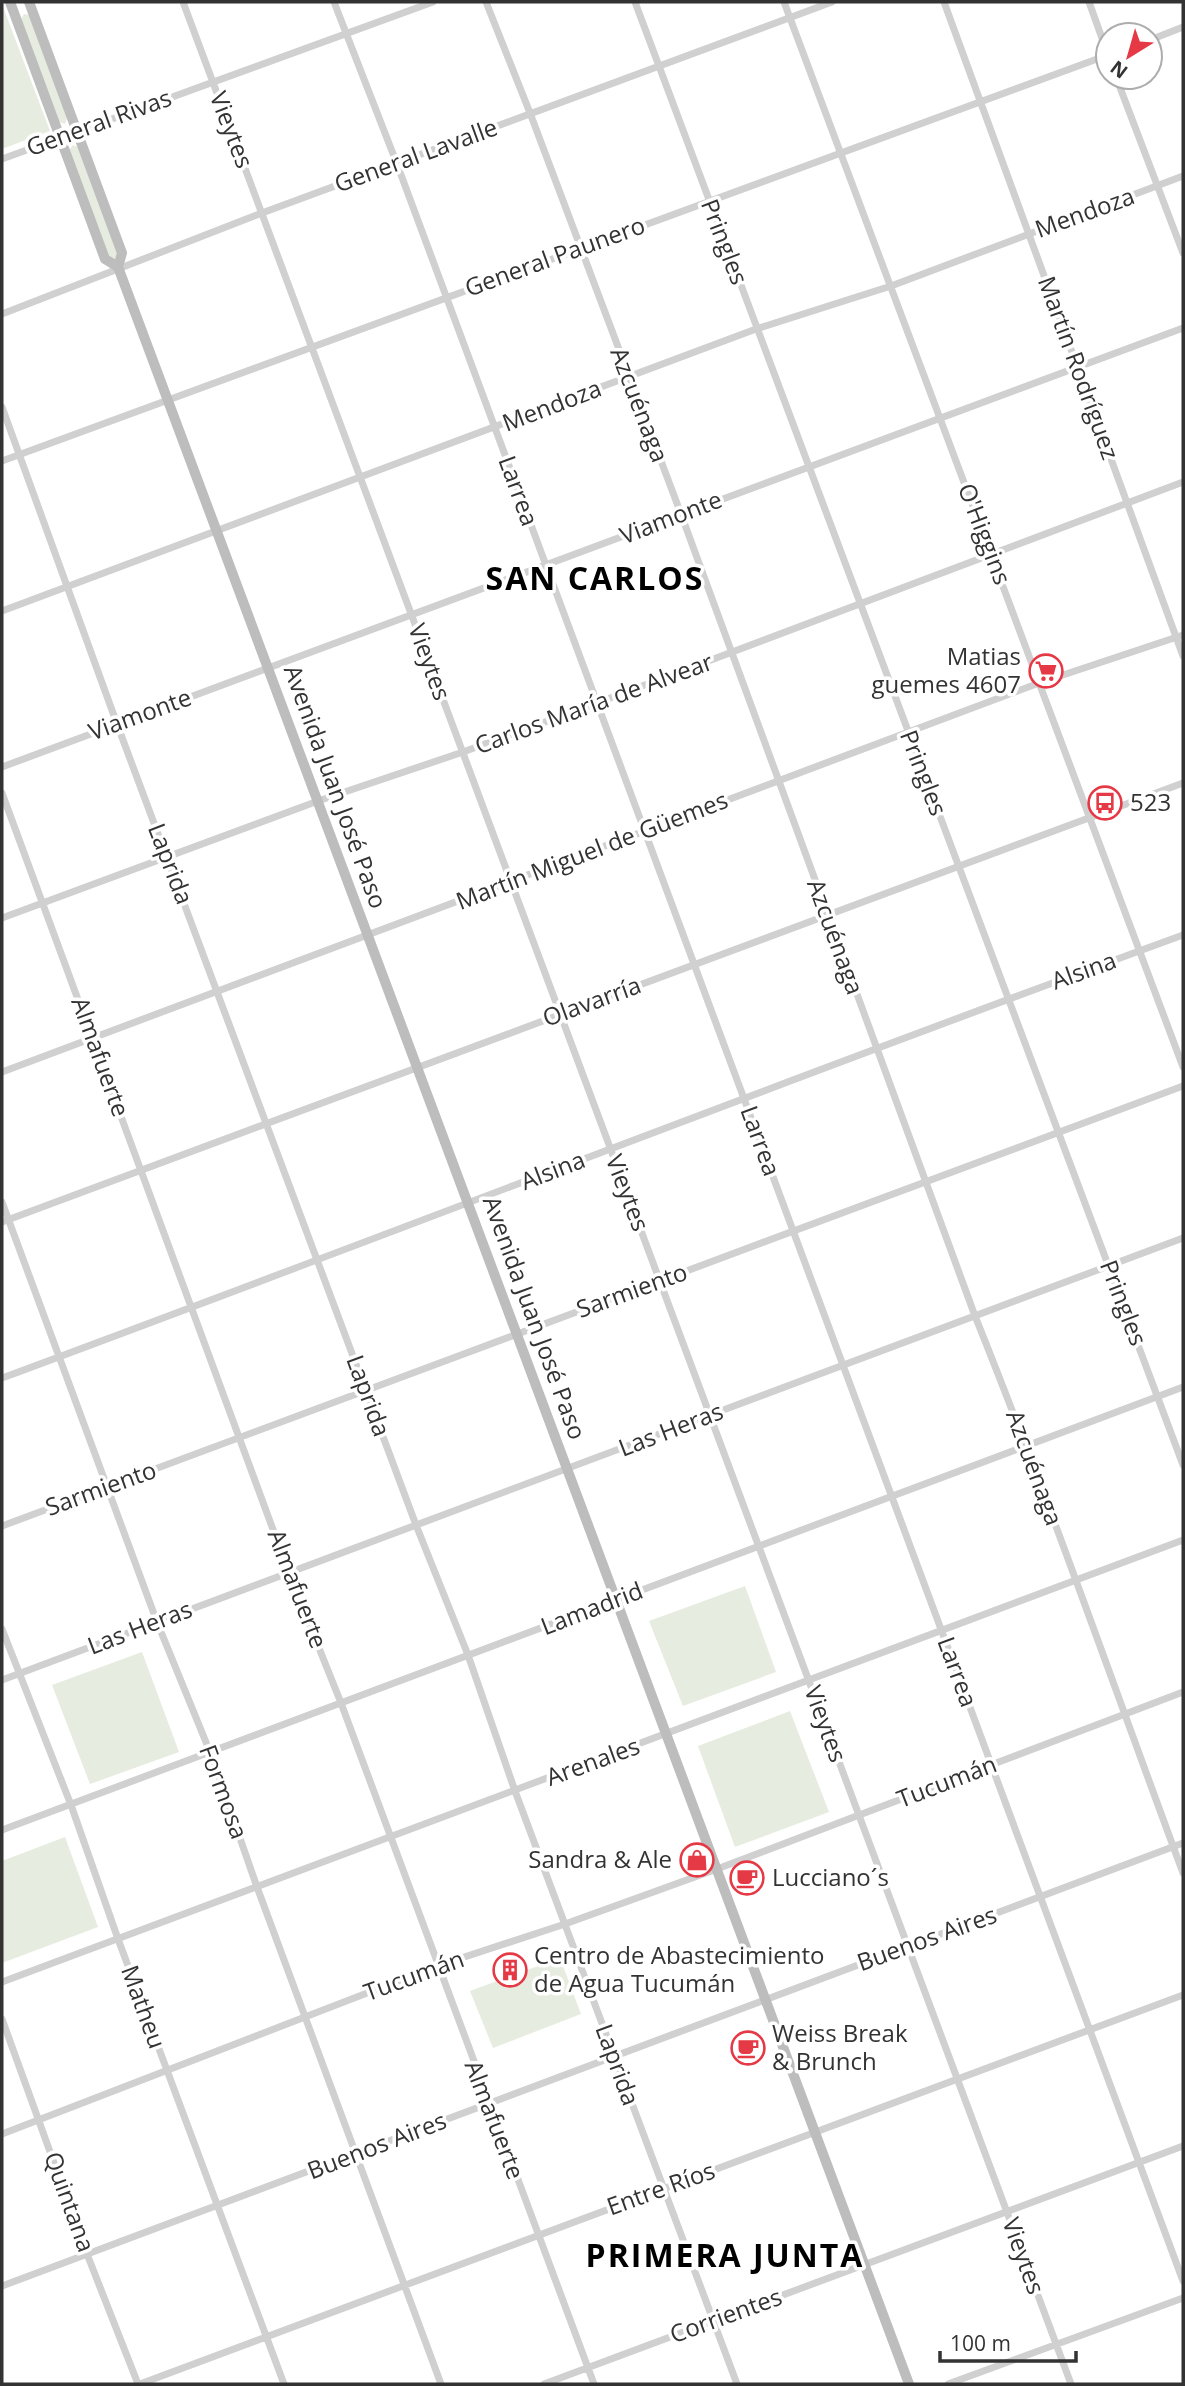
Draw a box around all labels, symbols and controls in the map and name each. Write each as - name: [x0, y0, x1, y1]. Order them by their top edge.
- north arrow: [1094, 21, 1164, 91]
- text: N: [1105, 55, 1133, 85]
- street label: General Rivas: [21, 80, 176, 163]
- street label: Vieytes: [203, 87, 262, 172]
- street label: General Lavalle: [329, 110, 502, 199]
- street label: Mendoza: [1030, 178, 1139, 245]
- street label: Pringles: [694, 194, 757, 289]
- street label: General Paunero: [460, 208, 649, 304]
- street label: Martín Rodríguez: [1031, 271, 1128, 464]
- street label: Azcuénaga: [603, 342, 677, 467]
- street label: Mendoza: [497, 371, 606, 439]
- street label: Larrea: [492, 451, 547, 530]
- street label: O'Higgins: [951, 478, 1020, 589]
- street label: Viamonte: [615, 482, 726, 551]
- district label: SAN CARLOS: [486, 556, 704, 599]
- street label: Vieytes: [401, 619, 459, 704]
- place label: Matias guemes 4607: [872, 639, 1021, 700]
- street label: Carlos María de Alvear: [470, 644, 717, 761]
- supermarket icon: Matias guemes 4607: [1027, 652, 1065, 690]
- street label: Avenida Juan José Paso: [277, 660, 396, 913]
- street label: Viamonte: [84, 680, 195, 747]
- street label: Pringles: [893, 725, 956, 820]
- street label: Martín Miguel de Güemes: [451, 782, 732, 917]
- bus stop icon: 523: [1086, 784, 1124, 822]
- place label: 523: [1130, 785, 1171, 818]
- street label: Laprida: [141, 818, 202, 909]
- street label: Azcuénaga: [800, 874, 873, 999]
- street label: Alsina: [1046, 943, 1121, 997]
- street label: Olavarría: [538, 968, 645, 1034]
- street label: Almafuerte: [65, 992, 138, 1121]
- street label: Larrea: [734, 1101, 789, 1180]
- street label: Alsina: [515, 1142, 590, 1197]
- street label: Vieytes: [599, 1150, 658, 1235]
- street label: Avenida Juan José Paso: [476, 1191, 595, 1444]
- street label: Sarmiento: [571, 1254, 692, 1325]
- street label: Pringles: [1093, 1255, 1156, 1350]
- street label: Laprida: [339, 1350, 399, 1441]
- street label: Las Heras: [614, 1394, 727, 1464]
- street label: Azcuénaga: [999, 1405, 1072, 1530]
- street label: Sarmiento: [40, 1452, 161, 1523]
- street label: Almafuerte: [261, 1524, 336, 1653]
- street label: Lamadrid: [536, 1573, 647, 1642]
- street label: Las Heras: [83, 1592, 196, 1662]
- street label: Larrea: [931, 1632, 986, 1711]
- street label: Vieytes: [797, 1681, 855, 1766]
- street label: Arenales: [541, 1728, 644, 1793]
- street label: Formosa: [192, 1740, 257, 1843]
- street label: Tucumán: [892, 1746, 1001, 1815]
- shop icon: Sandra & Ale: [678, 1841, 716, 1879]
- place label: Sandra & Ale: [528, 1842, 672, 1875]
- cafe icon: Lucciano´s: [728, 1859, 766, 1897]
- place label: Lucciano´s: [772, 1860, 889, 1893]
- street label: Buenos Aires: [852, 1897, 1001, 1978]
- place label: Centro de Abastecimiento de Agua Tucumán: [534, 1938, 824, 1999]
- street label: Tucumán: [359, 1941, 468, 2008]
- building icon: Centro de Abastecimiento de Agua Tucumán: [491, 1951, 529, 1989]
- street label: Matheu: [114, 1960, 175, 2053]
- place label: Weiss Break & Brunch: [772, 2016, 908, 2077]
- street label: Laprida: [588, 2019, 648, 2110]
- cafe icon: Weiss Break & Brunch: [729, 2029, 767, 2067]
- street label: Almafuerte: [458, 2055, 533, 2184]
- street label: Buenos Aires: [302, 2103, 451, 2186]
- street label: Quintana: [37, 2147, 104, 2256]
- street label: Entre Ríos: [602, 2153, 719, 2222]
- street label: Vieytes: [995, 2213, 1053, 2298]
- district label: PRIMERA JUNTA: [586, 2233, 864, 2276]
- street label: Corrientes: [665, 2279, 786, 2350]
- scale bar: [940, 2320, 1076, 2364]
- text: 100 m: [950, 2329, 1011, 2357]

